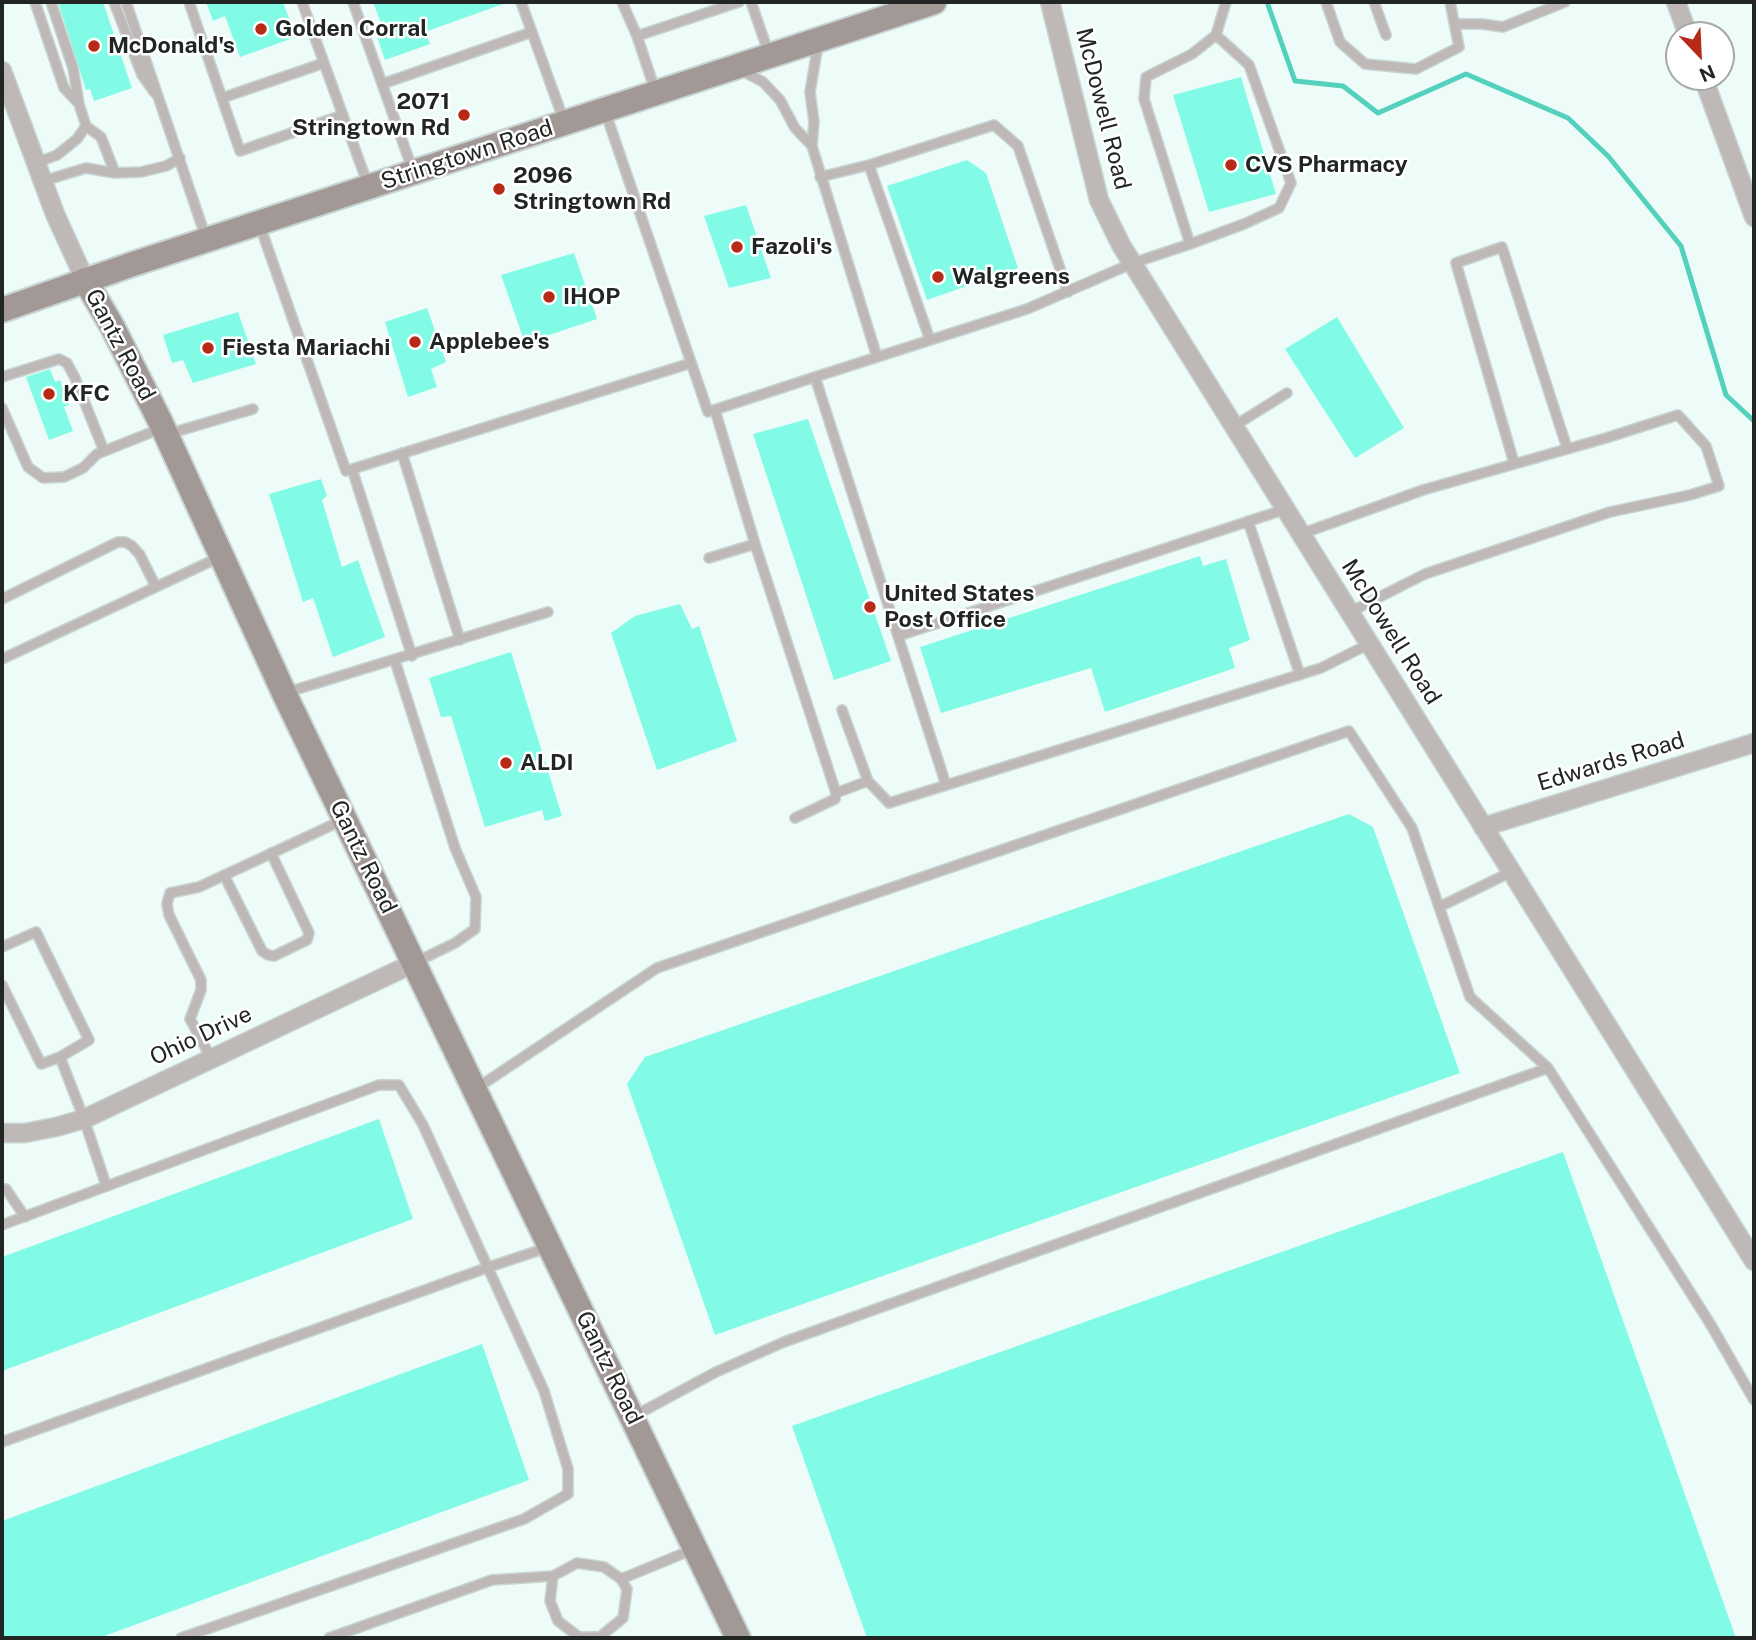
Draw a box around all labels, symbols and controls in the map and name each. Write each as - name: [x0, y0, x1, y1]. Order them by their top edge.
- place label: Golden Corral: [275, 15, 428, 43]
- marker: Golden Corral: [253, 21, 269, 37]
- north arrow: [1665, 21, 1735, 91]
- street label: McDowell Road: [1070, 25, 1136, 193]
- place label: McDonald's: [108, 32, 235, 60]
- marker: McDonald's: [86, 38, 102, 54]
- text: N: [1696, 60, 1719, 87]
- place label: 2071 Stringtown Rd: [292, 88, 450, 142]
- marker: 2071 Stringtown Rd: [456, 107, 472, 123]
- street label: Stringtown Road: [378, 114, 556, 196]
- place label: CVS Pharmacy: [1245, 151, 1408, 179]
- marker: CVS Pharmacy: [1223, 157, 1239, 173]
- place label: 2096 Stringtown Rd: [513, 162, 671, 216]
- marker: 2096 Stringtown Rd: [491, 181, 507, 197]
- place label: Fazoli's: [751, 233, 832, 261]
- marker: Fazoli's: [729, 239, 745, 255]
- place label: Walgreens: [952, 263, 1070, 291]
- marker: Walgreens: [930, 269, 946, 285]
- place label: IHOP: [563, 283, 620, 311]
- street label: Gantz Road: [79, 284, 161, 406]
- marker: IHOP: [541, 289, 557, 305]
- place label: Applebee's: [429, 328, 550, 356]
- place label: Fiesta Mariachi: [222, 334, 390, 362]
- marker: Applebee's: [407, 334, 423, 350]
- marker: Fiesta Mariachi: [200, 340, 216, 356]
- place label: KFC: [63, 380, 110, 408]
- marker: KFC: [41, 386, 57, 402]
- street label: McDowell Road: [1335, 554, 1447, 710]
- place label: United States Post Office: [884, 580, 1034, 634]
- marker: United States Post Office: [862, 599, 878, 615]
- street label: Edwards Road: [1534, 727, 1688, 797]
- place label: ALDI: [520, 749, 574, 777]
- marker: ALDI: [498, 755, 514, 771]
- street label: Gantz Road: [324, 796, 402, 918]
- street label: Ohio Drive: [146, 1000, 256, 1072]
- street label: Gantz Road: [570, 1307, 648, 1429]

